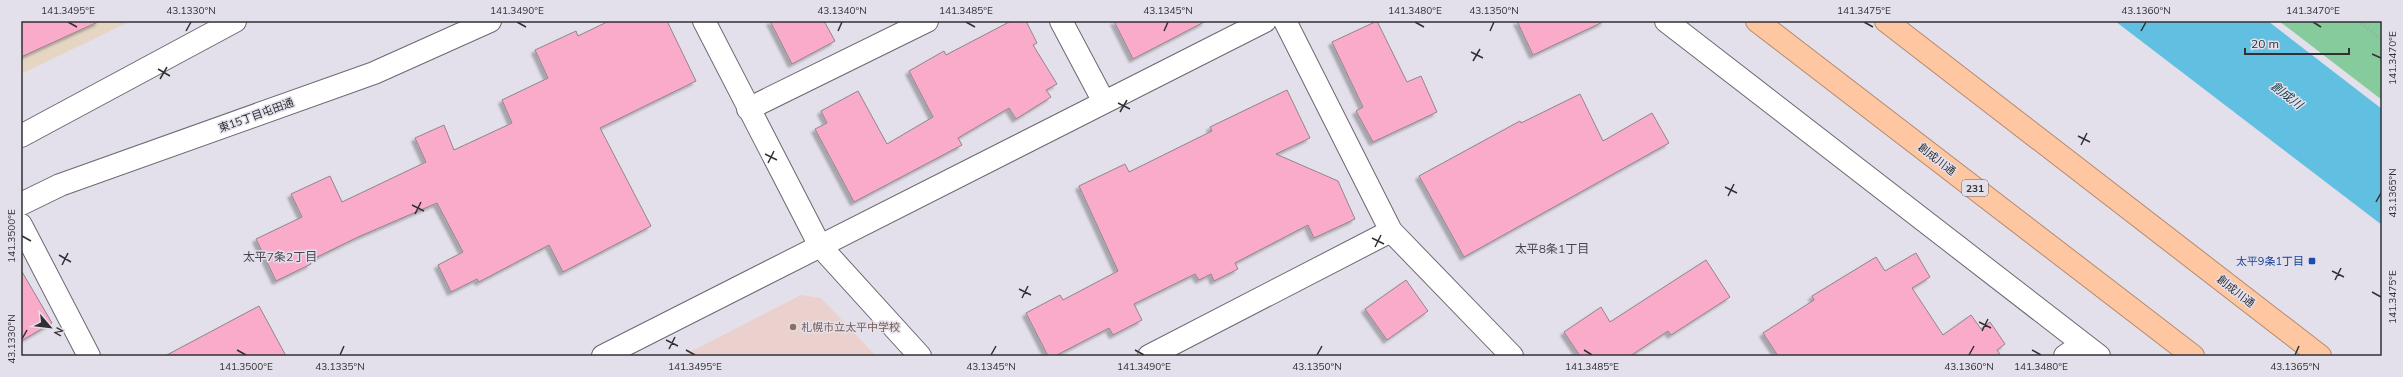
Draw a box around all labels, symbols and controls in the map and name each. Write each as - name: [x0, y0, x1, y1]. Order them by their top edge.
- text: 141.3495°E: [41, 4, 95, 17]
- text: 43.1330°N: [166, 4, 216, 17]
- text: 141.3490°E: [490, 4, 544, 17]
- text: 43.1340°N: [817, 4, 867, 17]
- text: 141.3485°E: [939, 4, 993, 17]
- text: 43.1345°N: [1143, 4, 1193, 17]
- text: 141.3480°E: [1388, 4, 1442, 17]
- text: 43.1350°N: [1469, 4, 1519, 17]
- text: 141.3475°E: [1837, 4, 1891, 17]
- text: 43.1360°N: [2121, 4, 2171, 17]
- text: 141.3470°E: [2286, 4, 2340, 17]
- scale bar: [2245, 30, 2349, 56]
- text: 141.3470°E: [2386, 31, 2399, 85]
- text: 20 m: [2251, 36, 2279, 51]
- water label: 創成川: [2268, 78, 2307, 113]
- street label: 東15丁目屯田通: [216, 95, 296, 135]
- street label: 創成川通: [1915, 140, 1959, 178]
- text: 43.1365°N: [2386, 168, 2399, 218]
- road number: 231: [1962, 180, 1988, 196]
- text: 141.3500°E: [5, 209, 18, 263]
- district label: 太平8条1丁目: [1515, 241, 1589, 256]
- district label: 太平7条2丁目: [243, 249, 317, 264]
- place label: 太平9条1丁目: [2236, 254, 2304, 268]
- marker: 太平9条1丁目: [2307, 256, 2317, 266]
- text: 141.3475°E: [2386, 270, 2399, 324]
- street label: 創成川通: [2214, 272, 2258, 310]
- north arrow: [30, 307, 70, 347]
- text: 43.1330°N: [5, 314, 18, 364]
- place label: 札幌市立太平中学校: [801, 320, 900, 334]
- marker: 札幌市立太平中学校: [788, 322, 798, 332]
- text: N: [51, 325, 67, 339]
- text: 141.3500°E: [219, 360, 273, 373]
- text: 43.1335°N: [315, 360, 365, 373]
- text: 141.3495°E: [668, 360, 722, 373]
- text: 43.1345°N: [966, 360, 1016, 373]
- text: 141.3490°E: [1117, 360, 1171, 373]
- text: 43.1350°N: [1292, 360, 1342, 373]
- text: 141.3485°E: [1565, 360, 1619, 373]
- text: 43.1360°N: [1944, 360, 1994, 373]
- text: 141.3480°E: [2014, 360, 2068, 373]
- text: 43.1365°N: [2270, 360, 2320, 373]

